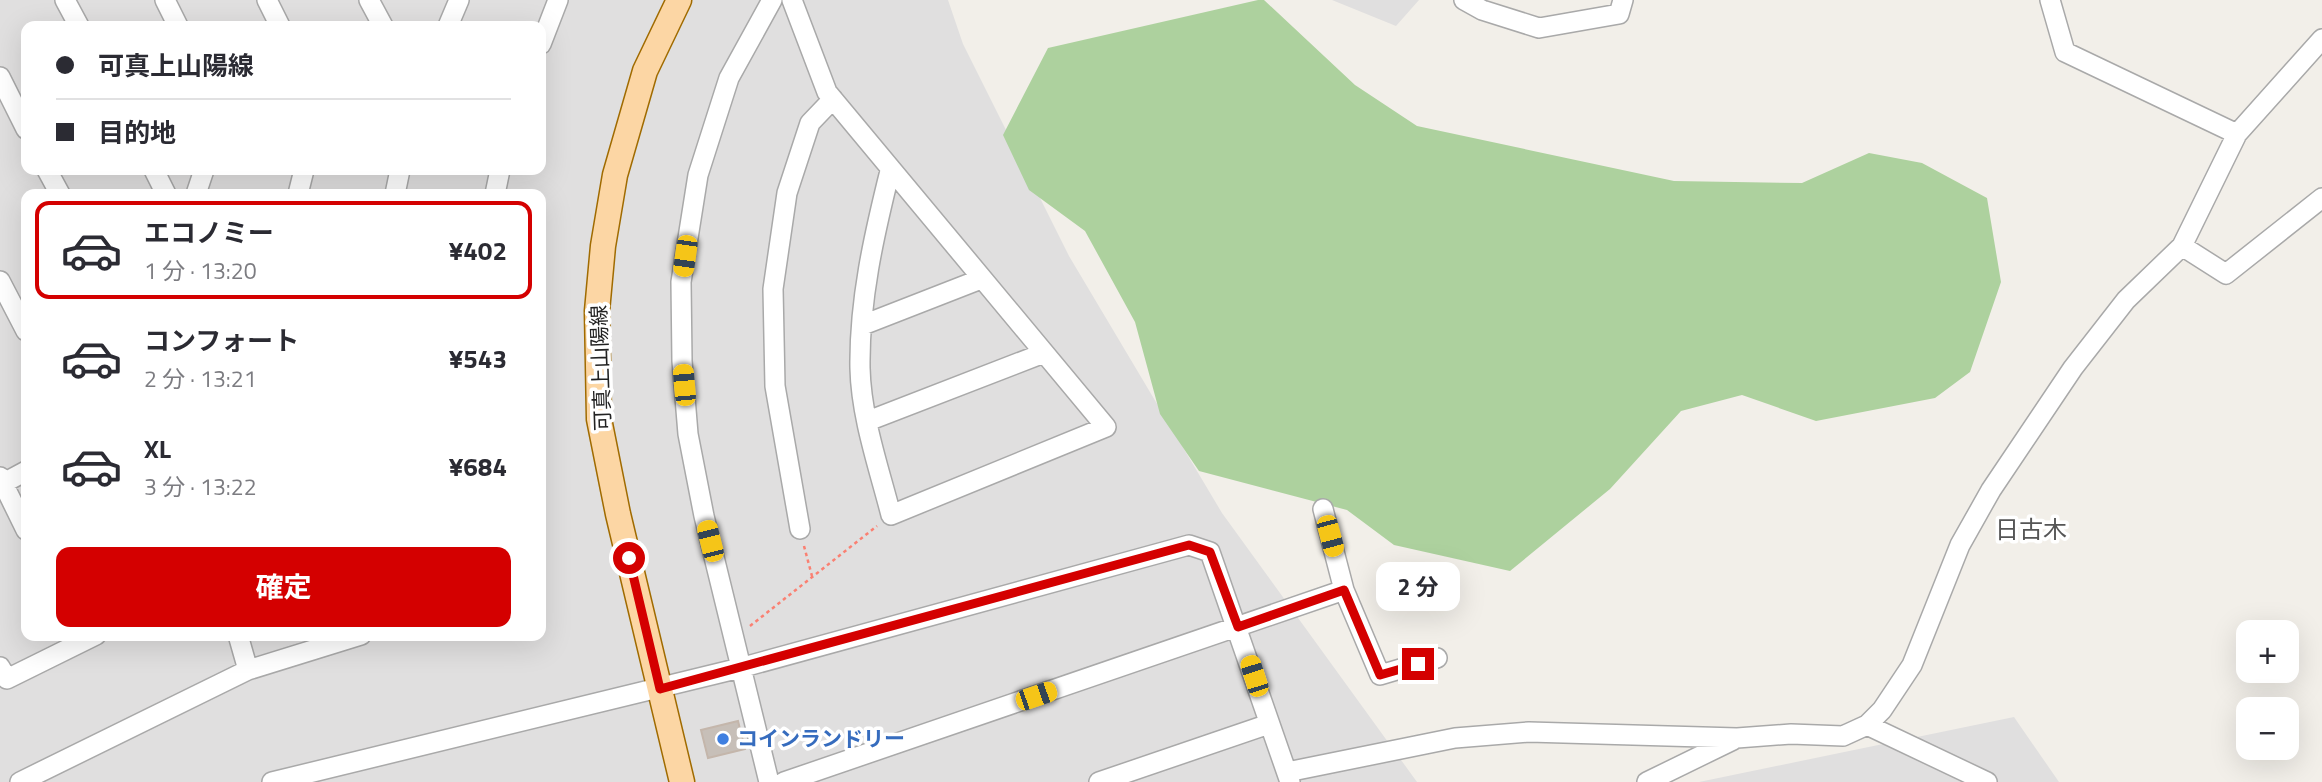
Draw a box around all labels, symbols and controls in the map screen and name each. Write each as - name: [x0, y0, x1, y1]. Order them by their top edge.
- text: 可真上山陽線: [98, 46, 254, 85]
- text: 目的地: [98, 113, 176, 152]
- text: エコノミー: [144, 213, 274, 252]
- icon: car: [60, 219, 123, 282]
- text: ¥402: [449, 231, 507, 270]
- car: [672, 234, 699, 278]
- text: 1 分 · 13:20: [144, 253, 257, 288]
- street label: 可真上山陽線: [582, 305, 618, 432]
- text: コンフォート: [144, 321, 299, 360]
- icon: car: [60, 327, 123, 390]
- text: ¥543: [449, 339, 507, 378]
- text: 2 分 · 13:21: [144, 361, 257, 396]
- car: [672, 363, 697, 407]
- text: XL: [144, 429, 171, 468]
- icon: car: [60, 435, 123, 498]
- text: ¥684: [449, 447, 507, 486]
- text: 3 分 · 13:22: [144, 469, 257, 504]
- district label: 日古木: [1995, 511, 2067, 547]
- car: [1315, 513, 1346, 559]
- car: [695, 518, 726, 564]
- route start: [613, 542, 645, 574]
- button: 確定: [56, 547, 511, 627]
- callout: 2 分: [1376, 562, 1460, 612]
- text: 2 分: [1398, 569, 1438, 604]
- map controls: [2236, 620, 2299, 760]
- button: +: [2236, 620, 2299, 683]
- route end: [1402, 648, 1434, 680]
- car: [1238, 653, 1271, 699]
- car: [1013, 679, 1060, 713]
- button: −: [2236, 697, 2299, 760]
- place label: コインランドリー: [737, 722, 905, 754]
- marker: コインランドリー: [715, 731, 731, 747]

